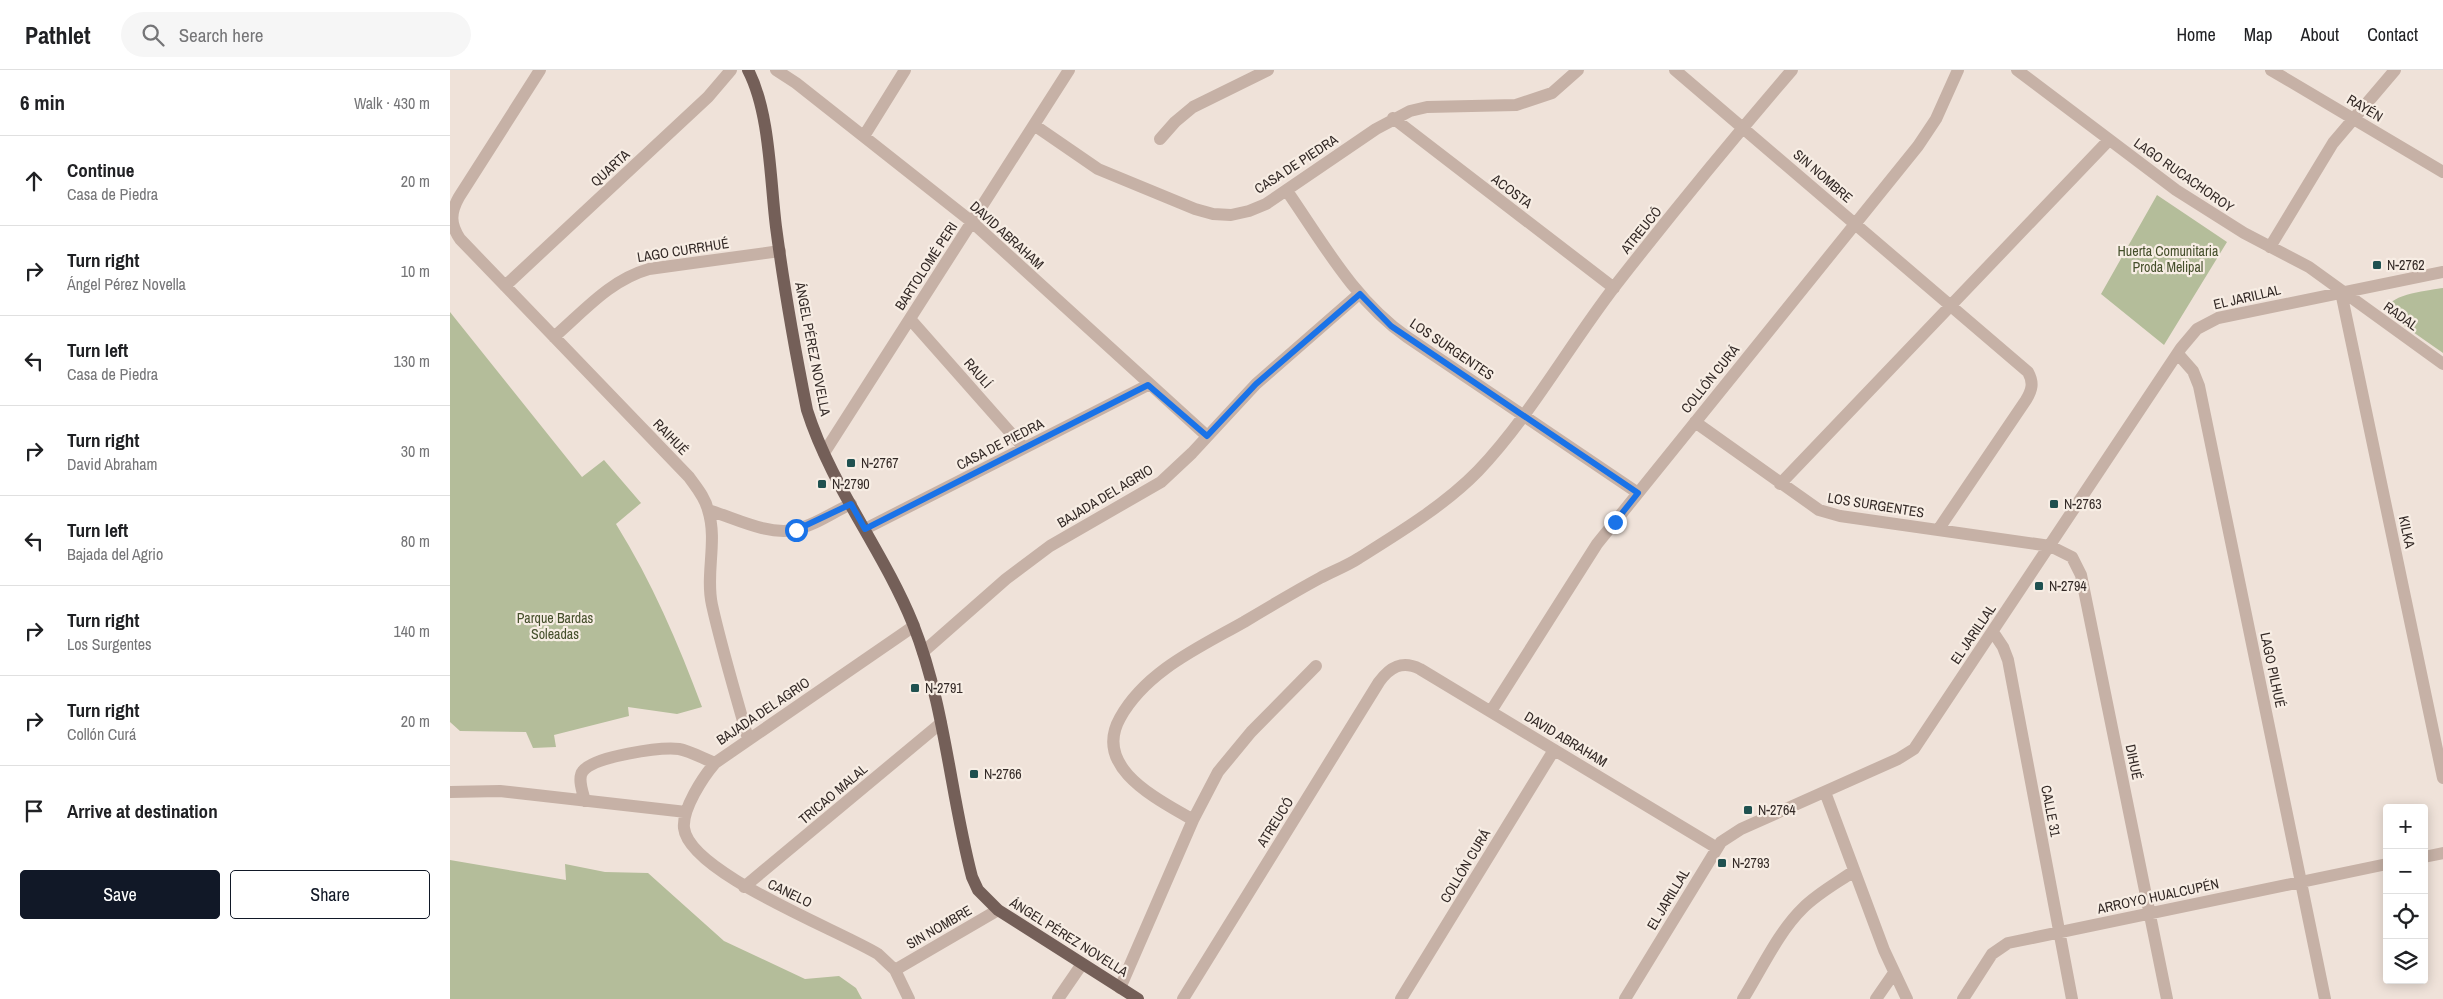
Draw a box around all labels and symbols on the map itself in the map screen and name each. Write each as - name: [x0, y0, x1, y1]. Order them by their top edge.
- street label: RAYÉN: [2344, 90, 2386, 126]
- street label: CASA DE PIEDRA: [1251, 130, 1341, 198]
- street label: LAGO RUCACHOROY: [2131, 134, 2238, 216]
- street label: QUARTA: [587, 145, 633, 191]
- street label: SIN NOMBRE: [1790, 145, 1856, 207]
- street label: ACOSTA: [1487, 169, 1536, 212]
- street label: DAVID ABRAHAM: [966, 197, 1048, 273]
- street label: ATREUCÓ: [1616, 203, 1665, 258]
- street label: BARTOLOMÉ PERI: [891, 218, 961, 314]
- street label: LAGO CURRHUÉ: [636, 234, 730, 266]
- park label: Huerta Comunitaria Proda Melipal: [2118, 242, 2219, 276]
- place label: N-2762: [2387, 256, 2425, 274]
- marker: N-2762: [2371, 259, 2383, 271]
- street label: ÁNGEL PÉREZ NOVELLA: [791, 279, 835, 418]
- street label: EL JARILLAL: [2212, 280, 2283, 313]
- street label: RADAL: [2380, 298, 2422, 335]
- street label: LOS SURGENTES: [1407, 314, 1498, 384]
- street label: COLLÓN CURÁ: [1677, 341, 1743, 417]
- street label: RAULÍ: [960, 354, 996, 392]
- street label: CASA DE PIEDRA: [953, 414, 1047, 474]
- street label: RAIHUÉ: [649, 415, 693, 459]
- place label: N-2767: [861, 454, 899, 472]
- marker: N-2767: [845, 457, 857, 469]
- street label: BAJADA DEL AGRIO: [1054, 460, 1156, 532]
- place label: N-2790: [832, 475, 870, 493]
- marker: N-2790: [816, 478, 828, 490]
- street label: LOS SURGENTES: [1826, 488, 1926, 522]
- place label: N-2763: [2064, 495, 2102, 513]
- marker: N-2763: [2048, 498, 2060, 510]
- route end: [1604, 511, 1627, 534]
- street label: KILKA: [2395, 514, 2419, 550]
- route start: [785, 519, 808, 542]
- place label: N-2794: [2049, 577, 2087, 595]
- marker: N-2794: [2033, 580, 2045, 592]
- street label: EL JARILLAL: [1946, 600, 2000, 667]
- park label: Parque Bardas Soleadas: [517, 609, 594, 643]
- street label: LAGO PILHUÉ: [2256, 631, 2290, 709]
- street label: BAJADA DEL AGRIO: [713, 673, 813, 749]
- place label: N-2791: [925, 679, 963, 697]
- marker: N-2791: [909, 682, 921, 694]
- street label: DAVID ABRAHAM: [1521, 707, 1611, 771]
- street label: DIHUÉ: [2121, 743, 2147, 781]
- street label: TRICAO MALAL: [795, 760, 872, 828]
- place label: N-2766: [984, 765, 1022, 783]
- marker: N-2766: [968, 768, 980, 780]
- street label: CALLE 31: [2037, 784, 2065, 839]
- street label: ATREUCÓ: [1252, 794, 1297, 851]
- place label: N-2764: [1758, 801, 1796, 819]
- marker: N-2764: [1742, 804, 1754, 816]
- street label: COLLÓN CURÁ: [1436, 826, 1494, 906]
- place label: N-2793: [1732, 854, 1770, 872]
- marker: N-2793: [1716, 857, 1728, 869]
- street label: EL JARILLAL: [1643, 864, 1694, 933]
- street label: ARROYO HUALCUPÉN: [2095, 874, 2220, 918]
- street label: CANELO: [765, 875, 815, 911]
- street label: ÁNGEL PÉREZ NOVELLA: [1006, 893, 1132, 981]
- street label: SIN NOMBRE: [903, 901, 975, 953]

